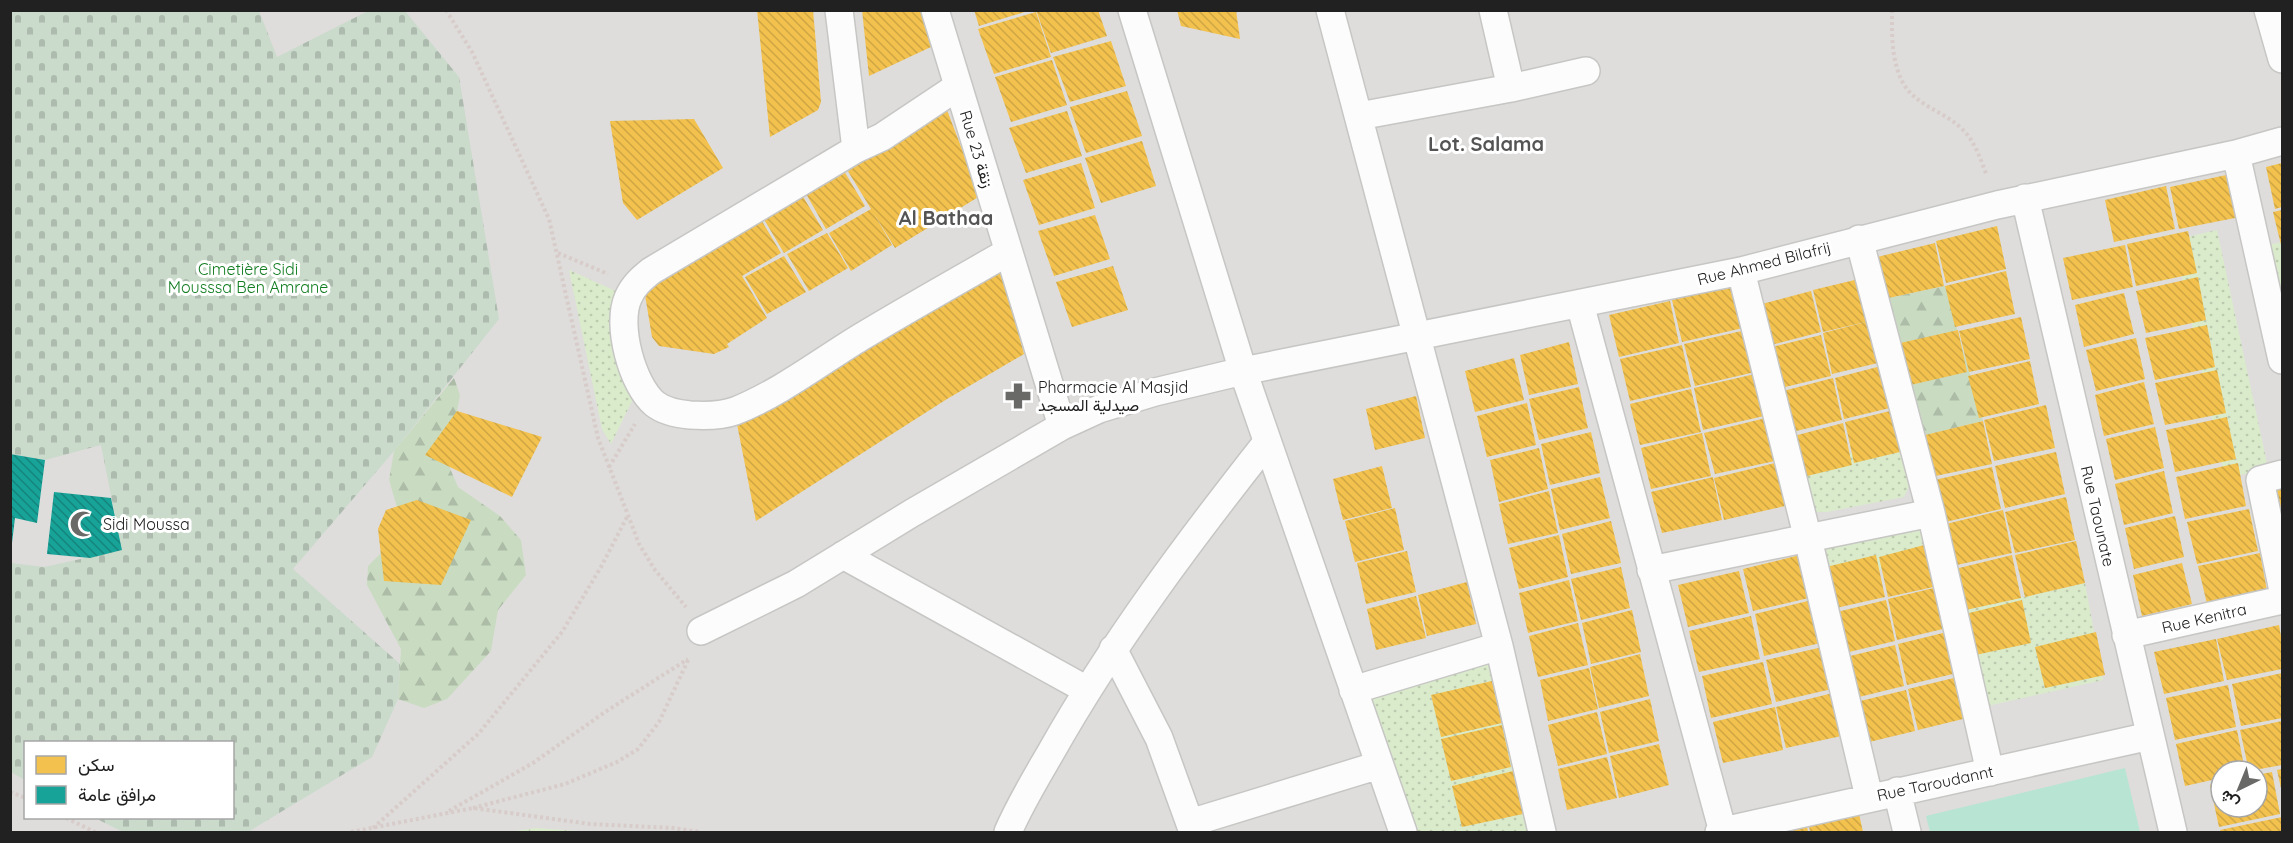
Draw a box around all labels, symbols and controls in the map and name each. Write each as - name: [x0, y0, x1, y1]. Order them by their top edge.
- street label: Rue 23 زنقة: [955, 108, 998, 190]
- district label: Lot. Salama: [1428, 131, 1544, 156]
- district label: Al Bathaa: [899, 205, 993, 230]
- street label: Rue Ahmed Bilafrij: [1695, 237, 1833, 289]
- park label: Cimetière Sidi Mousssa Ben Amrane: [168, 259, 328, 297]
- place label: Pharmacie Al Masjid صيدلية المسجد: [1038, 377, 1188, 415]
- pharmacy icon: Pharmacie Al Masjid صيدلية المسجد: [1003, 381, 1033, 411]
- street label: Rue Taounate: [2077, 464, 2119, 568]
- mosque icon: Sidi Moussa: [68, 509, 98, 539]
- place label: Sidi Moussa: [103, 514, 190, 534]
- street label: Rue Kenitra: [2160, 599, 2248, 637]
- legend: [24, 741, 234, 819]
- text: سكن: [78, 753, 114, 776]
- north arrow: [2209, 759, 2269, 819]
- street label: Rue Taroudannt: [1875, 761, 1995, 805]
- text: مرافق عامة: [78, 783, 156, 806]
- text: ش: [2215, 786, 2243, 814]

